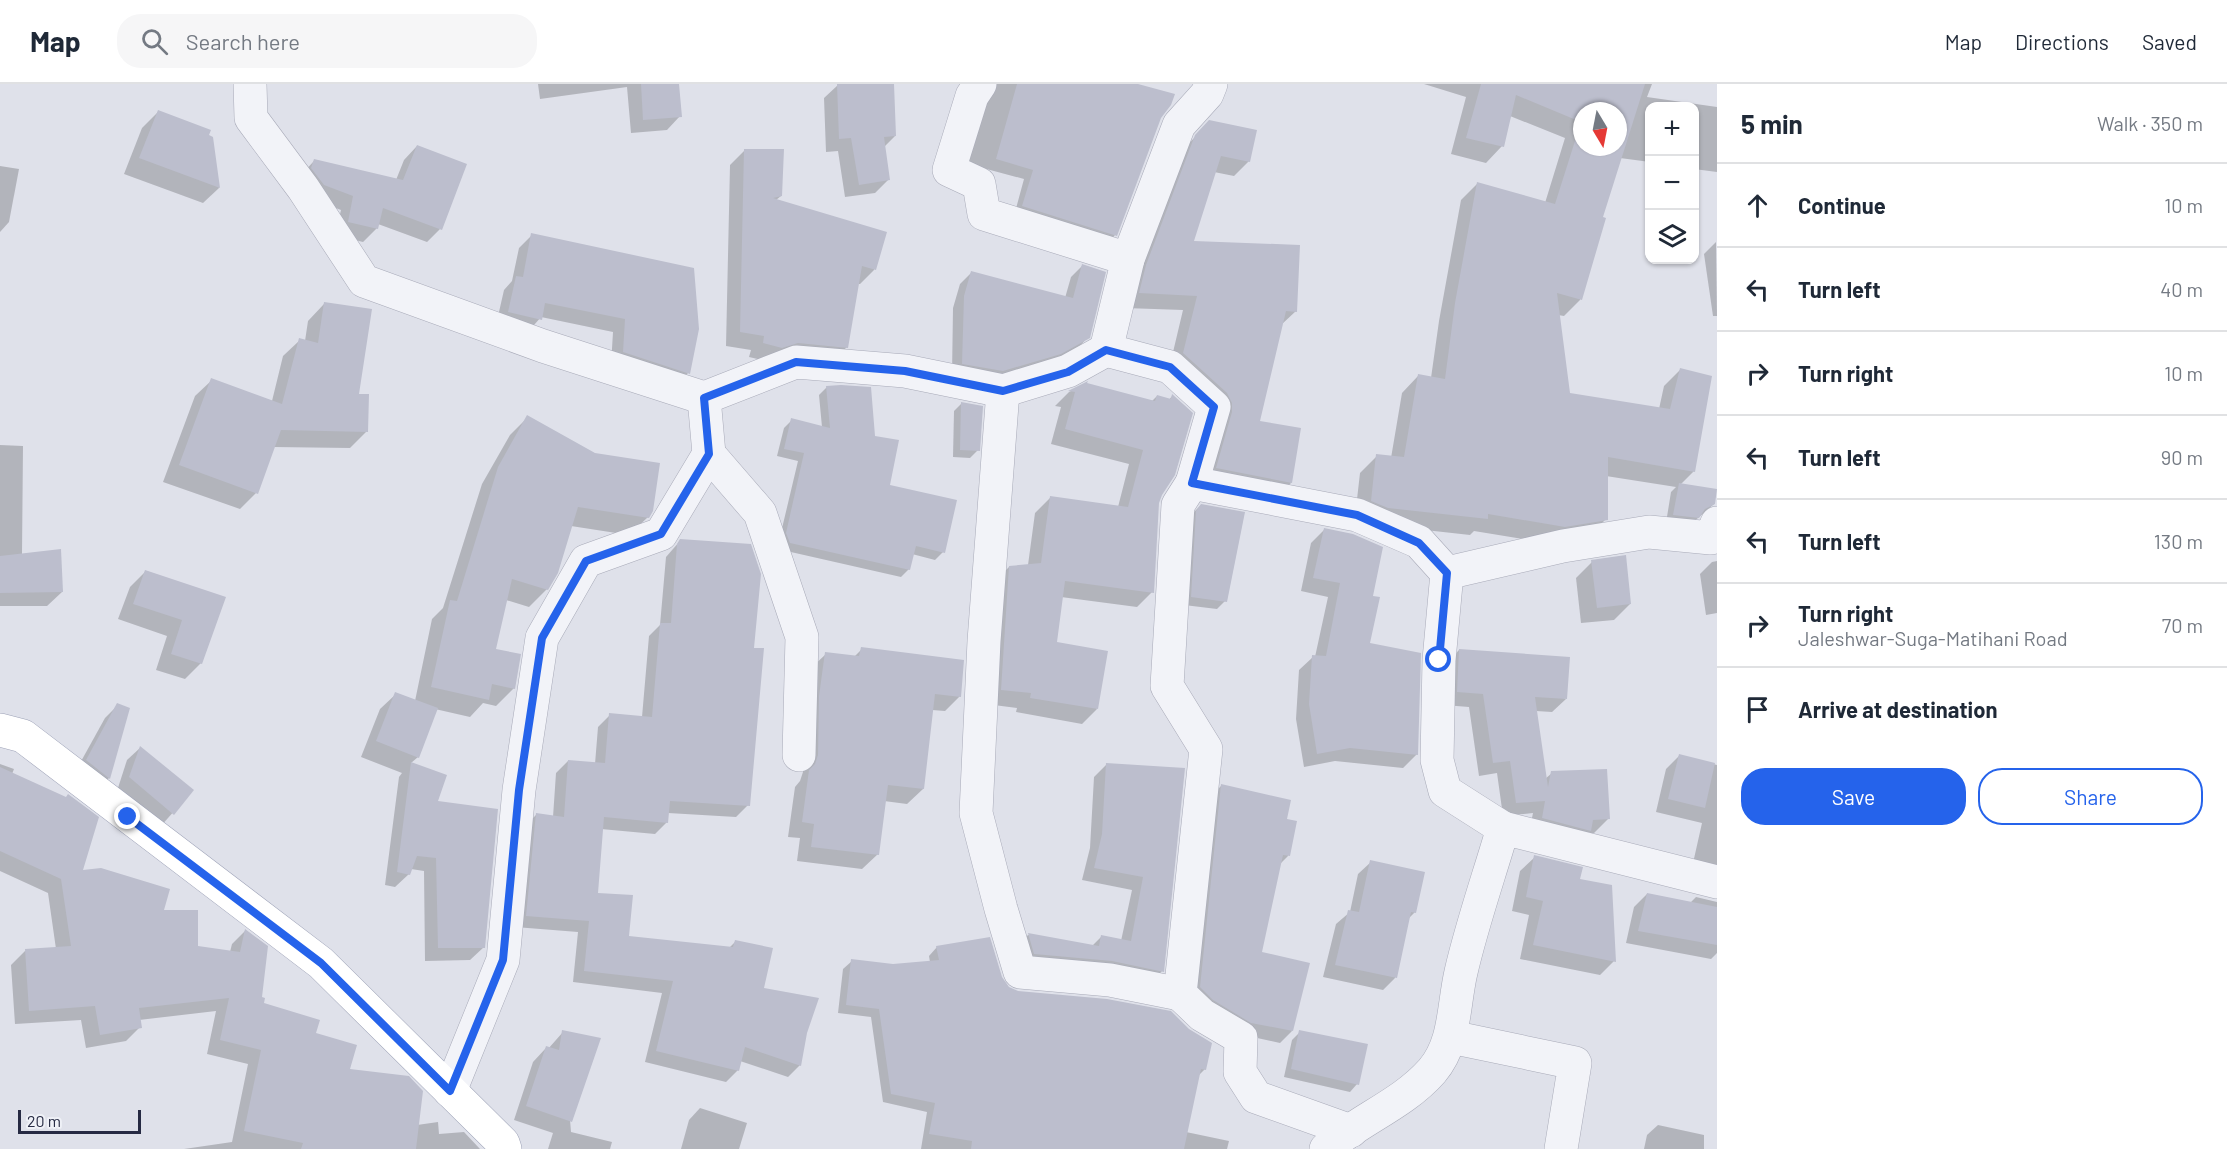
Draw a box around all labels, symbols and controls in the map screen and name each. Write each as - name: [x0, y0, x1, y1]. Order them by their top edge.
- search box: [117, 14, 537, 68]
- text: Map: [30, 24, 81, 58]
- icon: search: [138, 25, 171, 58]
- text: Search here: [186, 28, 300, 54]
- text: Map: [1945, 29, 1982, 54]
- text: Directions: [2015, 29, 2109, 54]
- text: Saved: [2142, 29, 2197, 54]
- north arrow: [1573, 102, 1627, 156]
- map controls: [1645, 102, 1699, 264]
- button: +: [1645, 102, 1699, 156]
- text: 5 min: [1741, 108, 1803, 139]
- text: Walk · 350 m: [2097, 111, 2203, 135]
- button: −: [1645, 156, 1699, 210]
- icon: ahead: [1741, 189, 1774, 222]
- text: Continue: [1798, 192, 1886, 218]
- text: 10 m: [2164, 193, 2203, 217]
- button: layers: [1645, 210, 1699, 264]
- icon: left: [1741, 273, 1774, 306]
- text: Turn left: [1798, 276, 1881, 302]
- text: 40 m: [2160, 277, 2203, 301]
- icon: right: [1741, 357, 1774, 390]
- text: Turn right: [1798, 360, 1893, 386]
- text: 10 m: [2164, 361, 2203, 385]
- icon: left: [1741, 441, 1774, 474]
- text: Turn left: [1798, 444, 1881, 470]
- text: 90 m: [2161, 445, 2203, 469]
- icon: left: [1741, 525, 1774, 558]
- text: Turn left: [1798, 528, 1881, 554]
- text: 130 m: [2154, 529, 2203, 553]
- text: Turn right: [1798, 600, 1893, 626]
- icon: right: [1741, 609, 1774, 642]
- text: 70 m: [2162, 613, 2203, 637]
- text: Jaleshwar-Suga-Matihani Road: [1798, 626, 2068, 650]
- route start: [1425, 646, 1451, 672]
- icon: arrive: [1741, 693, 1774, 726]
- text: Arrive at destination: [1798, 696, 1997, 722]
- button: Save: [1741, 768, 1966, 825]
- button: Share: [1978, 768, 2203, 825]
- route end: [114, 803, 140, 829]
- scale bar: [18, 1107, 141, 1134]
- text: 20 m: [27, 1111, 61, 1130]

